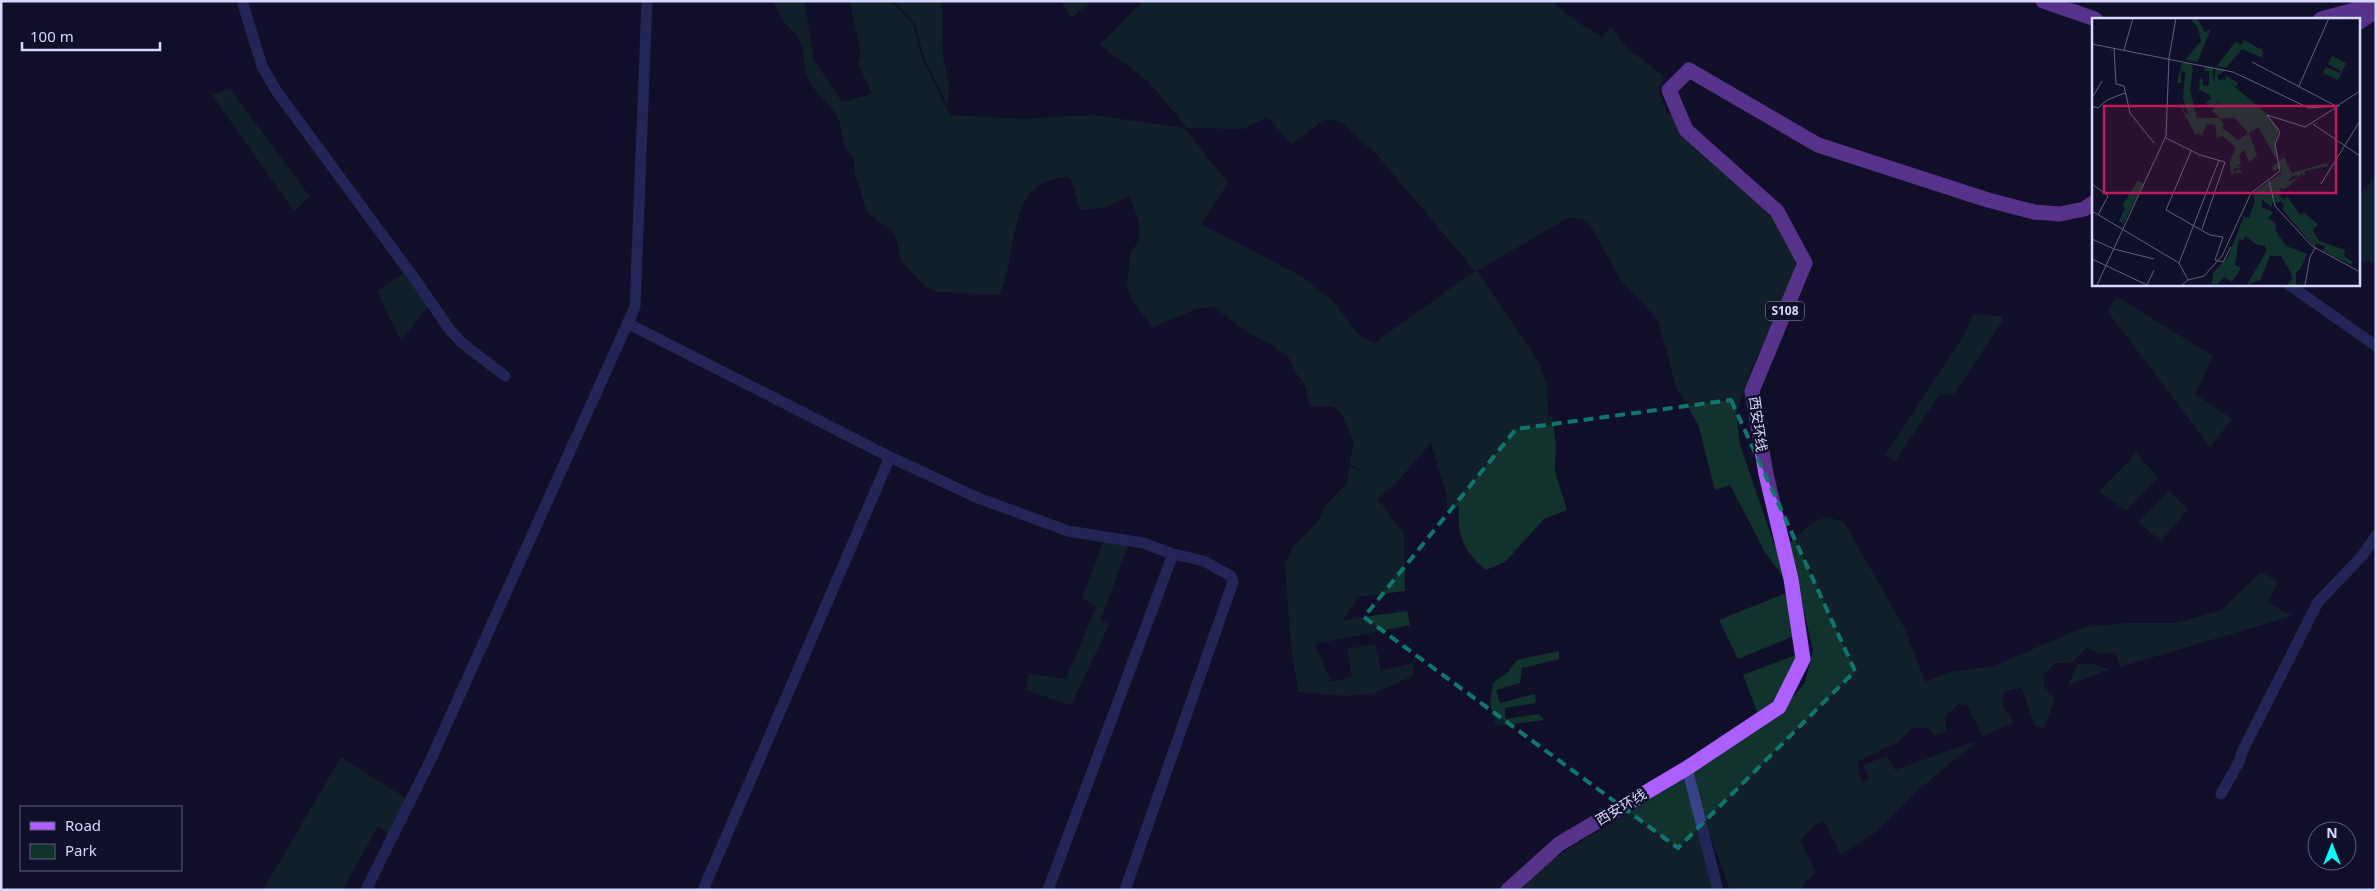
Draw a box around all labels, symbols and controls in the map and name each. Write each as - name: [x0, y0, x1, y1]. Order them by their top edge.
- inset map: [2092, 18, 2360, 285]
- scale bar: [22, 20, 160, 52]
- text: 100 m: [30, 26, 74, 46]
- road number: S108: [1766, 302, 1804, 321]
- street label: 西安环线: [1745, 395, 1772, 453]
- street label: 西安环线: [1592, 784, 1650, 829]
- legend: [20, 806, 182, 871]
- text: Road: [65, 815, 101, 835]
- north arrow: [2307, 821, 2357, 871]
- text: N: [2326, 823, 2338, 842]
- text: Park: [65, 840, 97, 860]

